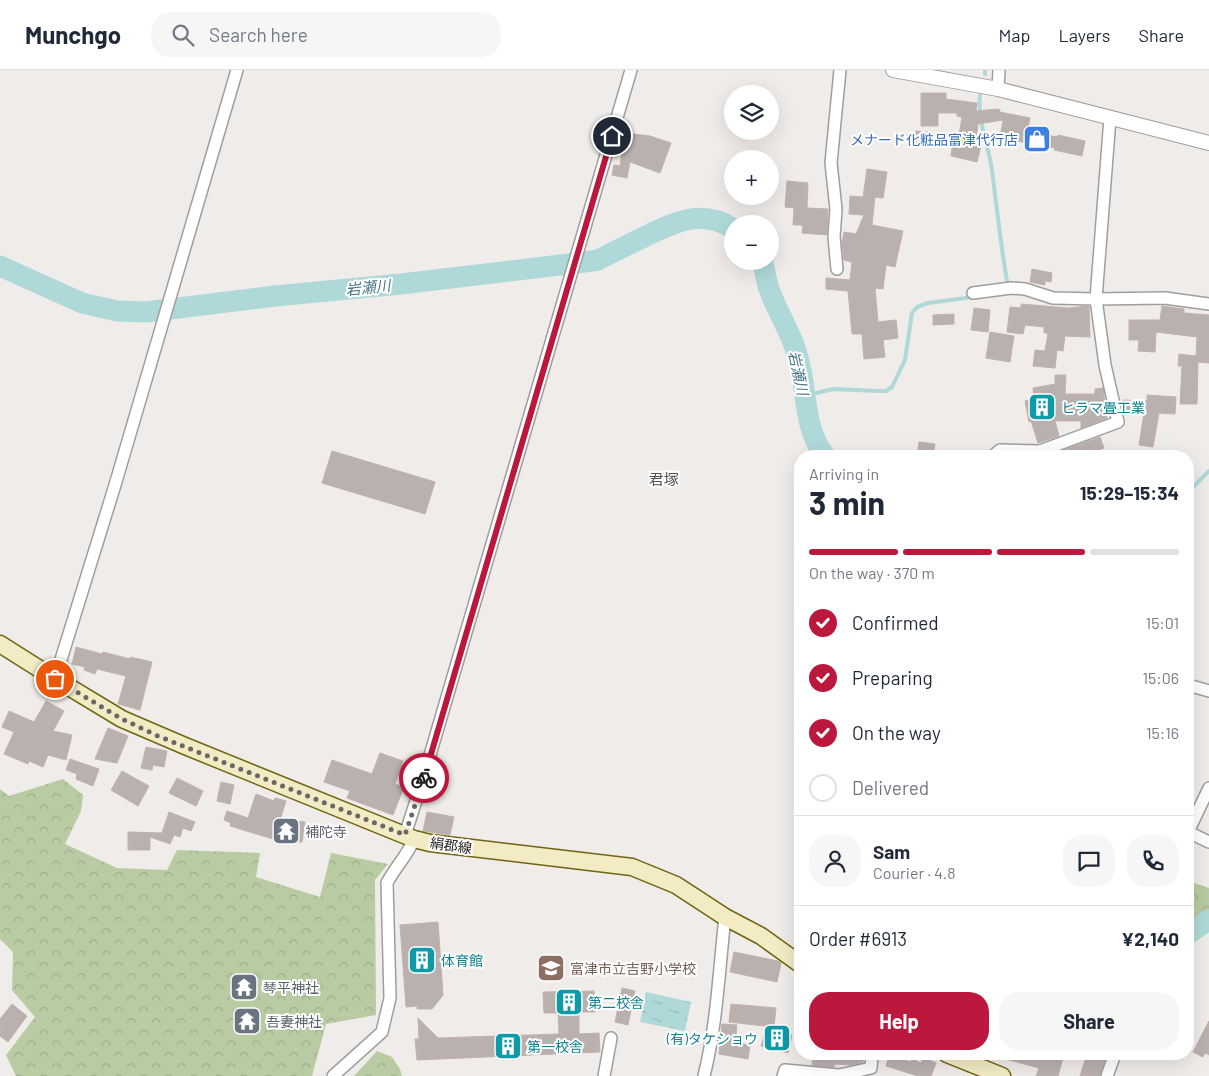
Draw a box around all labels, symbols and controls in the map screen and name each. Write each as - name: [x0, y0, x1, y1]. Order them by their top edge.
- search box: [151, 12, 501, 57]
- text: Munchgo: [25, 20, 121, 49]
- icon: search: [169, 21, 197, 49]
- text: Search here: [209, 23, 308, 46]
- text: Map: [998, 24, 1030, 46]
- text: Layers: [1058, 24, 1111, 46]
- text: Share: [1139, 24, 1184, 46]
- map controls: [724, 85, 779, 270]
- button: layers: [724, 85, 779, 140]
- pin: [591, 115, 633, 157]
- icon: home: [598, 122, 626, 150]
- shop icon: メナード化粧品富津代行店: [1022, 124, 1052, 154]
- place label: メナード化粧品富津代行店: [850, 131, 1018, 148]
- button: +: [724, 150, 779, 205]
- button: −: [724, 215, 779, 270]
- water label: 岩瀬川: [345, 275, 393, 298]
- water label: 岩瀬川: [786, 349, 813, 399]
- building icon: ヒラマ畳工業: [1027, 392, 1057, 422]
- place label: ヒラマ畳工業: [1061, 399, 1145, 416]
- text: Arriving in: [809, 464, 879, 483]
- district label: 君塚: [649, 470, 679, 488]
- text: 15:29–15:34: [1080, 481, 1179, 504]
- text: 3 min: [809, 483, 885, 521]
- text: On the way · 370 m: [809, 563, 935, 582]
- icon: check: [809, 609, 837, 637]
- text: Confirmed: [852, 611, 939, 634]
- text: 15:01: [1146, 613, 1179, 632]
- pin: [34, 658, 76, 700]
- icon: check: [809, 664, 837, 692]
- icon: bag: [41, 665, 69, 693]
- text: Preparing: [852, 666, 933, 689]
- text: 15:06: [1142, 668, 1179, 687]
- icon: check: [809, 719, 837, 747]
- text: On the way: [852, 721, 941, 744]
- text: 15:16: [1146, 723, 1179, 742]
- courier: [399, 753, 449, 803]
- icon: bike: [410, 764, 438, 792]
- text: Delivered: [852, 776, 929, 799]
- temple icon: 補陀寺: [271, 816, 301, 846]
- place label: 補陀寺: [305, 823, 347, 840]
- street label: 絹郡線: [429, 834, 473, 856]
- button: person: [809, 835, 861, 887]
- button: chat: [1063, 835, 1115, 887]
- button: phone: [1127, 835, 1179, 887]
- text: Sam: [873, 840, 910, 863]
- text: Courier · 4.8: [873, 863, 956, 882]
- text: Order #6913: [809, 927, 907, 950]
- text: ¥2,140: [1121, 927, 1179, 950]
- building icon: 体育館: [407, 945, 437, 975]
- place label: 体育館: [441, 952, 483, 969]
- school or university icon: 富津市立吉野小学校: [536, 953, 566, 983]
- place label: 富津市立吉野小学校: [570, 960, 696, 977]
- temple icon: 琴平神社: [229, 972, 259, 1002]
- place label: 琴平神社: [263, 979, 319, 996]
- building icon: 第二校舎: [554, 987, 584, 1017]
- button: Help: [809, 992, 989, 1050]
- button: Share: [999, 992, 1179, 1050]
- place label: 第二校舎: [588, 994, 644, 1011]
- temple icon: 吾妻神社: [232, 1006, 262, 1036]
- place label: 吾妻神社: [266, 1013, 322, 1030]
- building icon: (有)タケショウ: [762, 1023, 792, 1053]
- place label: (有)タケショウ: [666, 1030, 758, 1047]
- building icon: 第一校舎: [493, 1031, 523, 1061]
- place label: 第一校舎: [527, 1038, 583, 1055]

